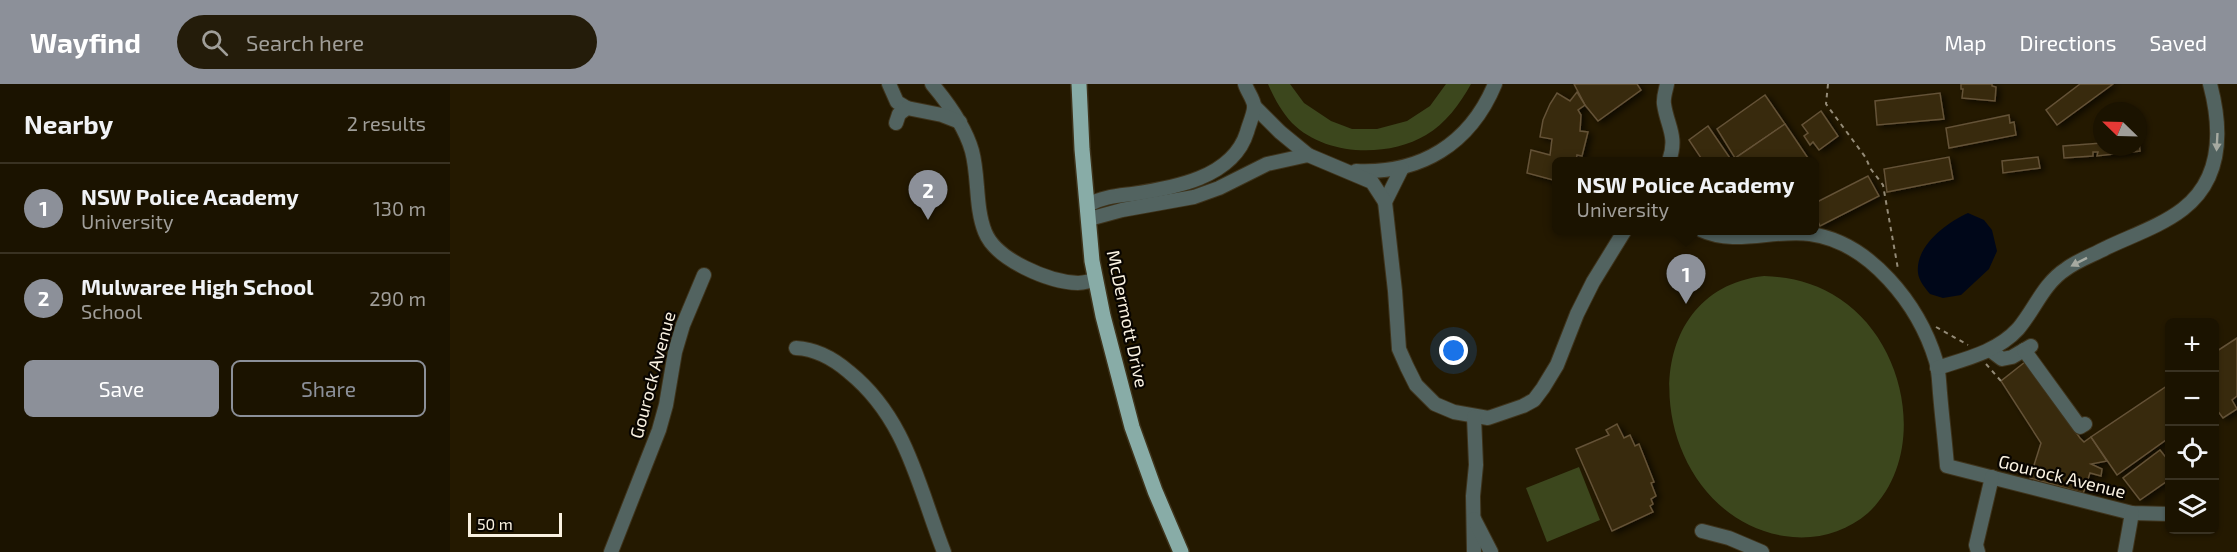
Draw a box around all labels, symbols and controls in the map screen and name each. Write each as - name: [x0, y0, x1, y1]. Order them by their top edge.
- search box: [177, 15, 597, 69]
- text: Wayfind: [30, 25, 141, 59]
- icon: search: [198, 26, 231, 59]
- text: Search here: [246, 29, 364, 55]
- text: Map: [1944, 30, 1987, 55]
- text: Directions: [2020, 30, 2116, 55]
- text: Saved: [2149, 30, 2207, 55]
- north arrow: [2093, 102, 2147, 156]
- text: Nearby: [24, 108, 113, 139]
- text: 2 results: [347, 111, 426, 135]
- one-way arrow: [2213, 132, 2222, 151]
- popup: [1552, 157, 1819, 235]
- pin: 2: [908, 170, 948, 220]
- text: NSW Police Academy: [1577, 171, 1794, 197]
- text: NSW Police Academy: [81, 183, 299, 209]
- text: 1: [39, 196, 48, 220]
- text: 130 m: [373, 196, 426, 220]
- text: University: [1577, 197, 1669, 221]
- text: University: [81, 209, 173, 233]
- street label: McDermott Drive: [1103, 248, 1153, 389]
- pin: 1: [1666, 254, 1706, 304]
- one-way arrow: [2070, 257, 2087, 267]
- text: Mulwaree High School: [81, 273, 313, 299]
- text: 2: [38, 286, 49, 310]
- text: 290 m: [369, 286, 426, 310]
- text: School: [81, 299, 142, 323]
- street label: Gourock Avenue: [624, 309, 680, 441]
- map controls: [2165, 318, 2219, 534]
- button: +: [2165, 318, 2219, 372]
- your location: [1439, 336, 1468, 365]
- button: Save: [24, 360, 219, 417]
- button: Share: [231, 360, 426, 417]
- button: −: [2165, 372, 2219, 426]
- button: locate: [2165, 426, 2219, 480]
- street label: Gourock Avenue: [1996, 450, 2128, 503]
- button: layers: [2165, 480, 2219, 534]
- scale bar: [468, 510, 562, 538]
- text: 50 m: [477, 514, 513, 533]

